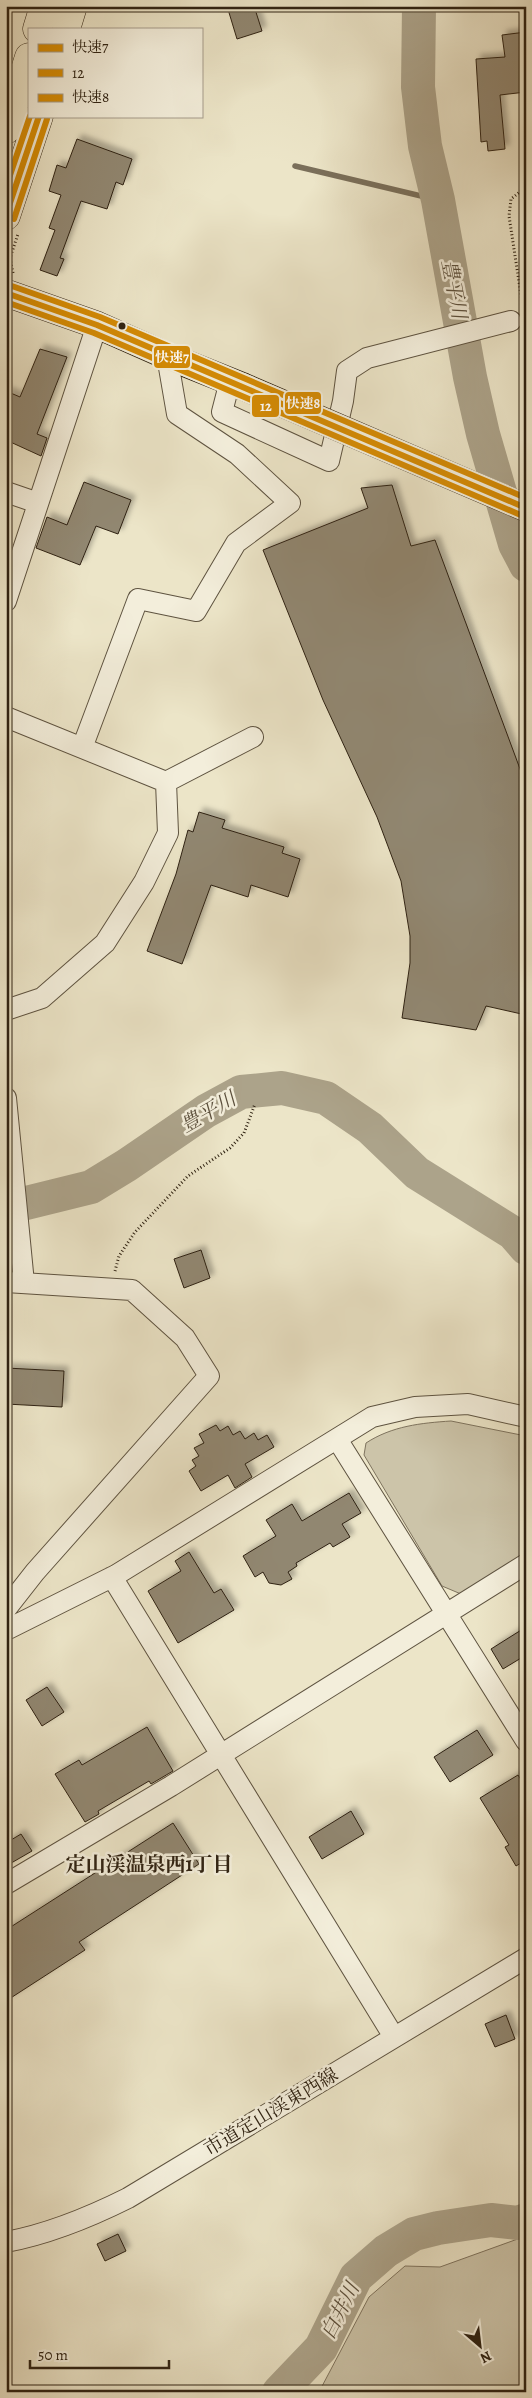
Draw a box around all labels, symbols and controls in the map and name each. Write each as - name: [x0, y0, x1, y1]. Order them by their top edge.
- legend: [28, 28, 202, 118]
- text: 快速7: [72, 37, 109, 57]
- text: 12: [72, 63, 84, 83]
- text: 快速8: [72, 87, 109, 107]
- water label: 豊平川: [435, 257, 473, 323]
- unlabelled marker: [117, 321, 127, 331]
- line badge: 快速7: [153, 345, 191, 369]
- text: 快速7: [155, 348, 189, 367]
- line badge: 快速8: [284, 391, 322, 415]
- line badge: 12: [251, 394, 280, 418]
- text: 快速8: [286, 394, 321, 413]
- text: 12: [260, 397, 272, 416]
- water label: 豊平川: [175, 1084, 242, 1139]
- district label: 定山渓温泉西1丁目: [65, 1851, 233, 1878]
- street label: 市道定山渓東西線: [199, 2062, 343, 2162]
- water label: 白井川: [314, 2276, 367, 2344]
- north arrow: [454, 2320, 504, 2370]
- scale bar: [30, 2338, 169, 2370]
- text: 50 m: [38, 2345, 68, 2365]
- text: N: [477, 2346, 495, 2368]

